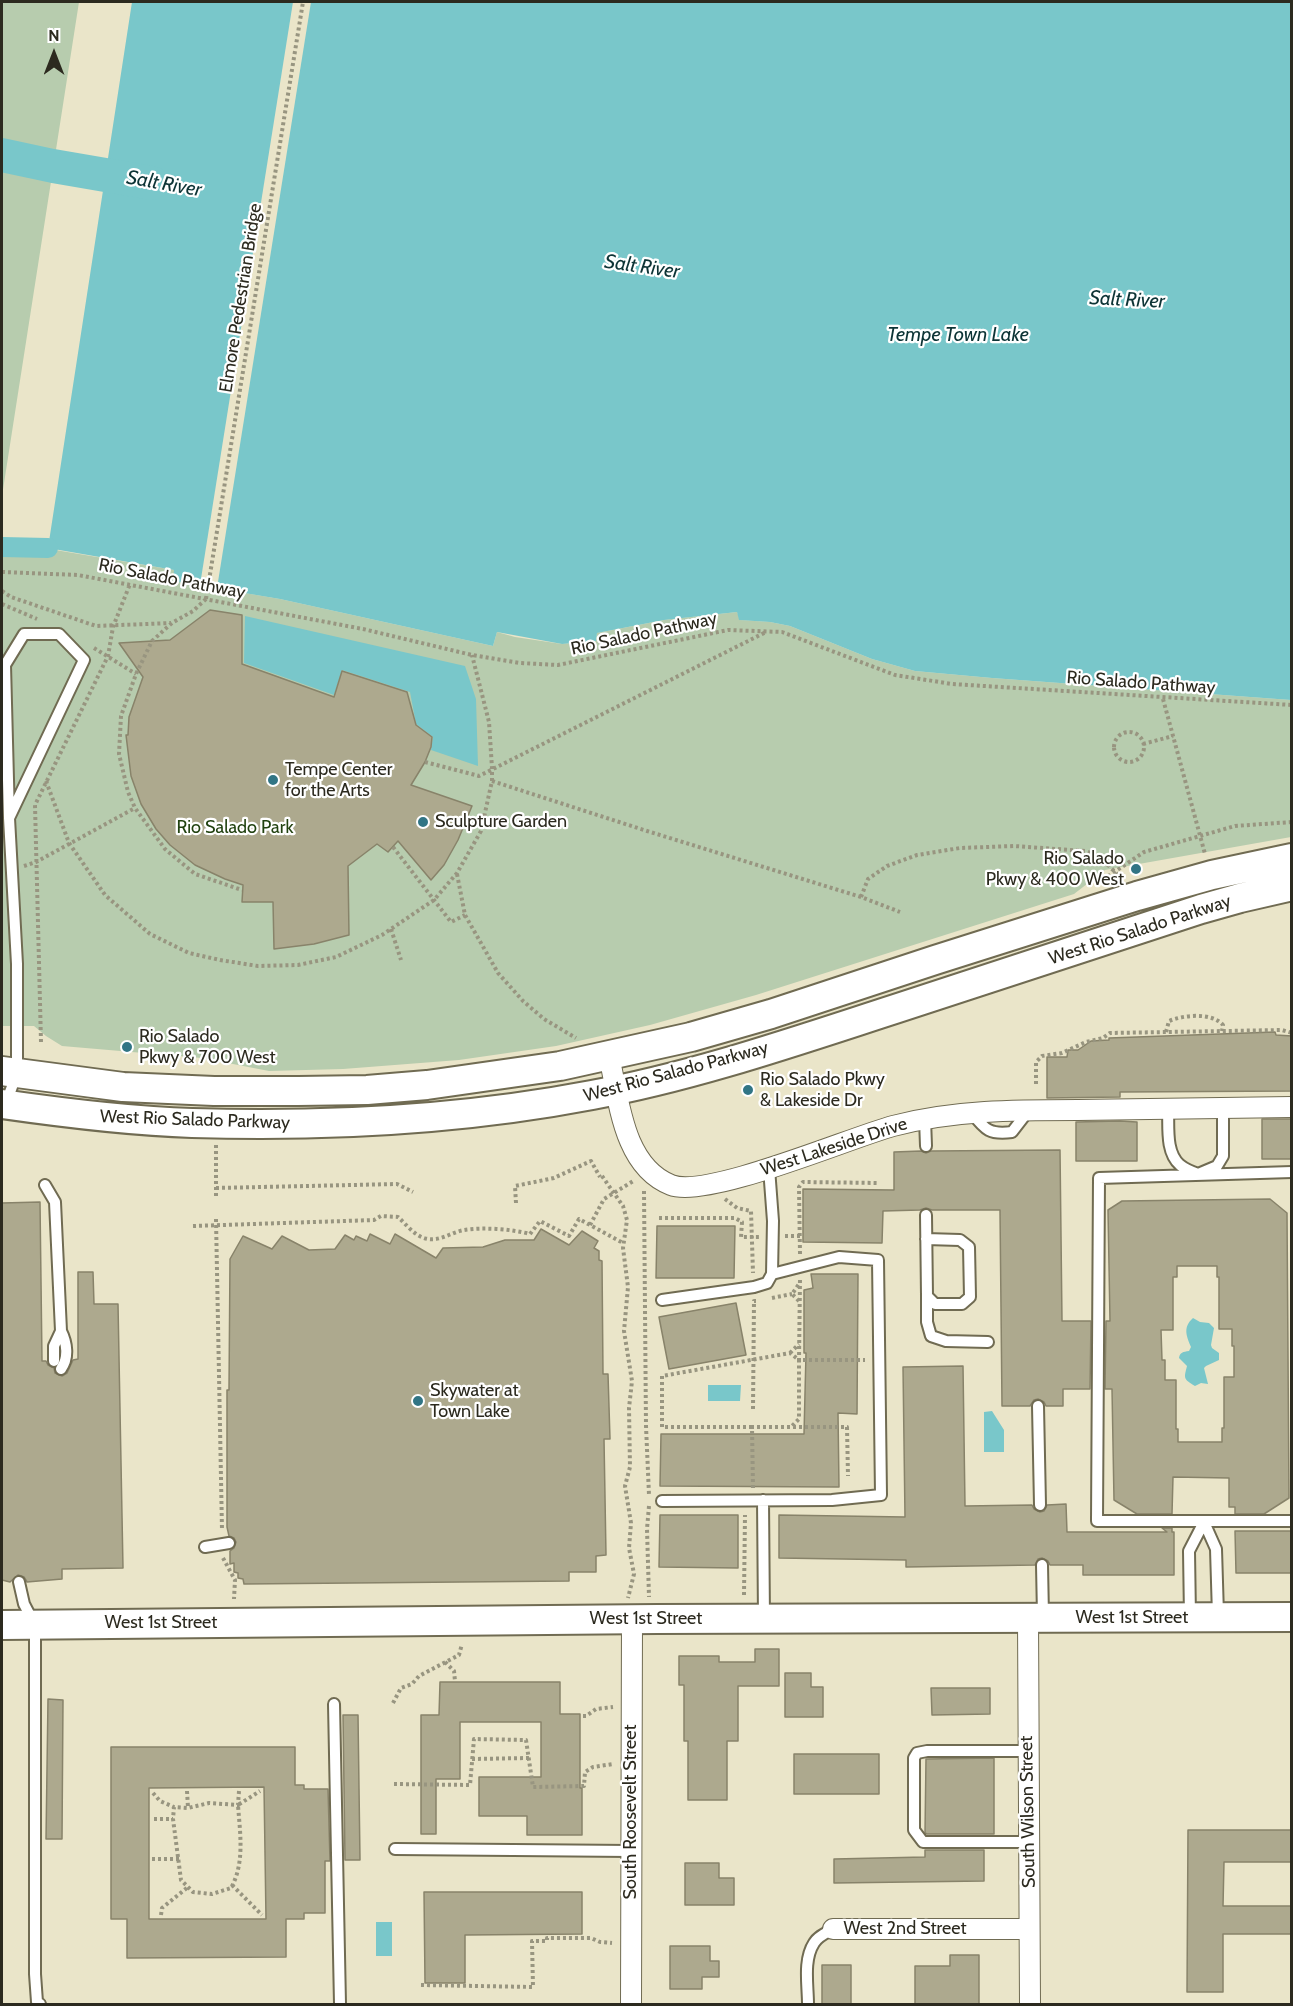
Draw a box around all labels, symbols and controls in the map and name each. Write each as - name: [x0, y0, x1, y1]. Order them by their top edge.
- north arrow: [24, 24, 84, 84]
- text: N: [48, 26, 60, 45]
- water label: Salt River: [125, 166, 203, 202]
- street label: Elmore Pedestrian Bridge: [215, 202, 267, 394]
- water label: Salt River: [603, 250, 681, 284]
- water label: Salt River: [1089, 286, 1165, 314]
- water label: Tempe Town Lake: [887, 323, 1029, 347]
- street label: Rio Salado Pathway: [97, 554, 247, 604]
- street label: Rio Salado Pathway: [569, 608, 719, 660]
- street label: Rio Salado Pathway: [1066, 667, 1216, 699]
- place label: Tempe Center for the Arts: [285, 759, 392, 802]
- marker: Tempe Center for the Arts: [266, 773, 280, 787]
- place label: Sculpture Garden: [435, 811, 567, 833]
- marker: Sculpture Garden: [416, 815, 430, 829]
- park label: Rio Salado Park: [177, 817, 293, 839]
- place label: Rio Salado Pkwy & 400 West: [986, 848, 1124, 890]
- marker: Rio Salado Pkwy & 400 West: [1129, 862, 1143, 876]
- street label: West Rio Salado Parkway: [1046, 890, 1234, 970]
- place label: Rio Salado Pkwy & 700 West: [139, 1026, 276, 1068]
- street label: West Rio Salado Parkway: [581, 1037, 771, 1107]
- marker: Rio Salado Pkwy & 700 West: [120, 1040, 134, 1054]
- place label: Rio Salado Pkwy & Lakeside Dr: [760, 1069, 885, 1112]
- marker: Rio Salado Pkwy & Lakeside Dr: [741, 1083, 755, 1097]
- street label: West Rio Salado Parkway: [99, 1106, 291, 1134]
- street label: West Lakeside Drive: [758, 1113, 910, 1181]
- place label: Skywater at Town Lake: [430, 1380, 518, 1422]
- marker: Skywater at Town Lake: [411, 1394, 425, 1408]
- street label: West 1st Street: [1076, 1607, 1188, 1629]
- street label: West 1st Street: [590, 1608, 702, 1630]
- street label: West 1st Street: [105, 1612, 217, 1634]
- street label: South Roosevelt Street: [620, 1724, 642, 1900]
- street label: South Wilson Street: [1016, 1736, 1040, 1888]
- street label: West 2nd Street: [844, 1918, 966, 1940]

